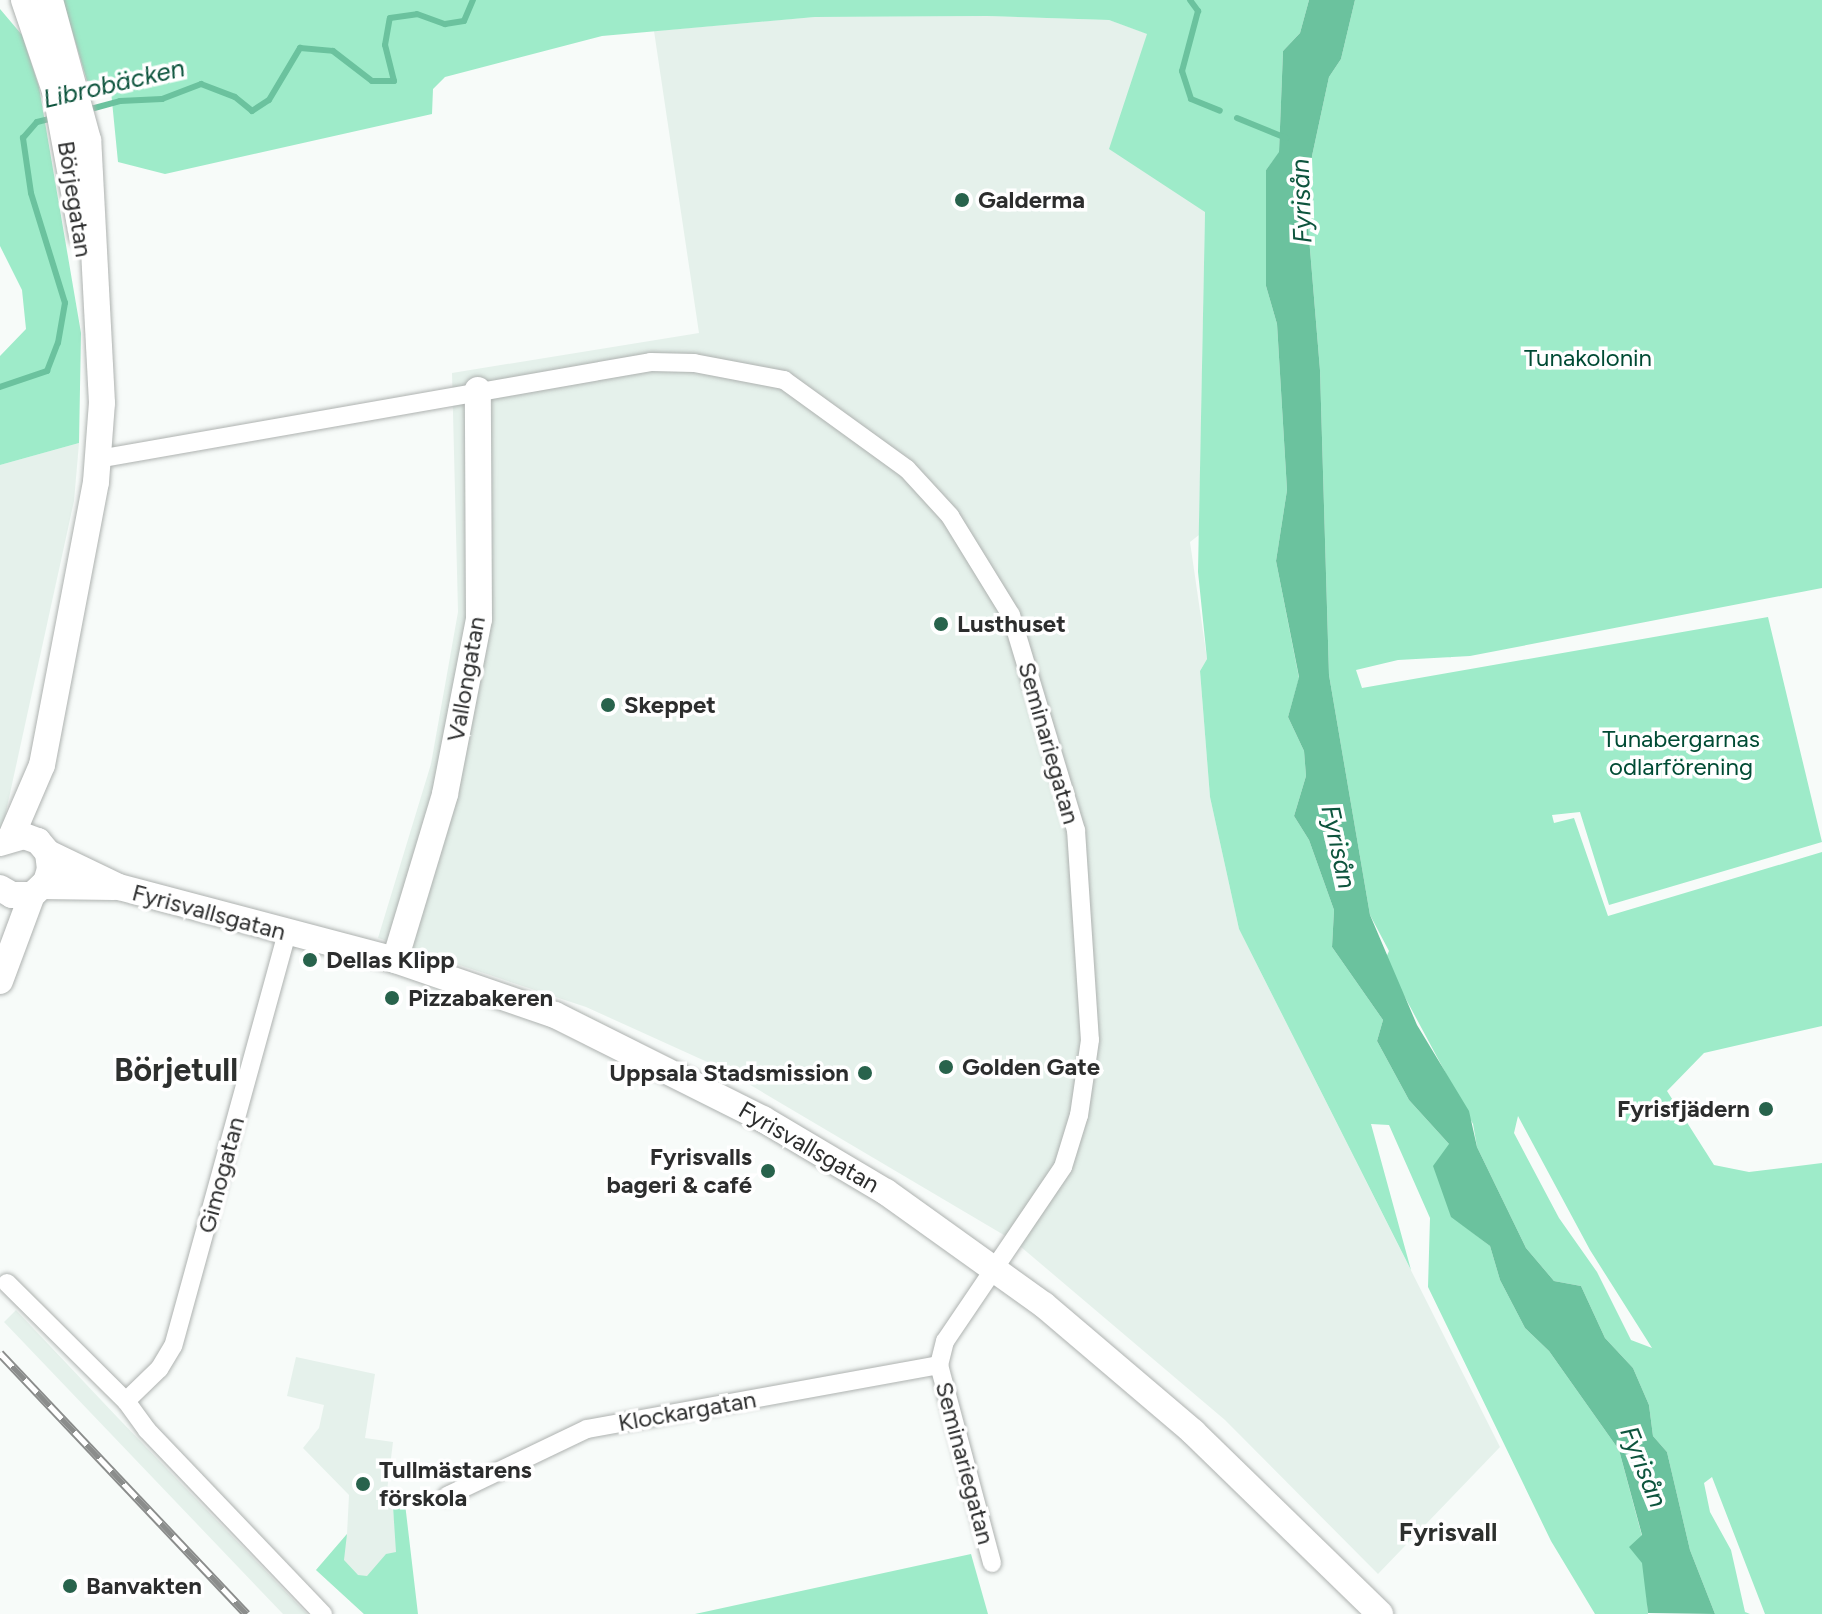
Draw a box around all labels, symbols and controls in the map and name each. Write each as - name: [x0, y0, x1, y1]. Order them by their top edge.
- water label: Librobäcken: [40, 53, 188, 115]
- street label: Börjegatan: [52, 139, 98, 259]
- water label: Fyrisån: [1285, 158, 1319, 244]
- place label: Galderma: [978, 186, 1085, 214]
- marker: Galderma: [953, 191, 971, 209]
- park label: Tunakolonin: [1524, 344, 1652, 372]
- place label: Lusthuset: [957, 610, 1066, 638]
- street label: Vallongatan: [441, 614, 491, 744]
- marker: Lusthuset: [932, 615, 950, 633]
- street label: Seminariegatan: [1012, 659, 1086, 827]
- place label: Skeppet: [624, 691, 716, 719]
- marker: Skeppet: [599, 696, 617, 714]
- park label: Tunabergarnas odlarförening: [1602, 725, 1760, 781]
- water label: Fyrisån: [1314, 802, 1362, 892]
- street label: Fyrisvallsgatan: [129, 878, 289, 946]
- place label: Dellas Klipp: [326, 946, 455, 974]
- marker: Dellas Klipp: [301, 951, 319, 969]
- place label: Pizzabakeren: [408, 984, 553, 1012]
- marker: Pizzabakeren: [383, 989, 401, 1007]
- district label: Börjetull: [114, 1051, 238, 1089]
- place label: Golden Gate: [962, 1053, 1100, 1081]
- marker: Golden Gate: [937, 1058, 955, 1076]
- place label: Uppsala Stadsmission: [609, 1059, 849, 1087]
- marker: Uppsala Stadsmission: [856, 1064, 874, 1082]
- street label: Fyrisvallsgatan: [734, 1095, 884, 1199]
- place label: Fyrisfjädern: [1617, 1095, 1750, 1123]
- marker: Fyrisfjädern: [1757, 1100, 1775, 1118]
- street label: Gimogatan: [192, 1114, 250, 1236]
- place label: Fyrisvalls bageri & café: [606, 1143, 752, 1199]
- marker: Fyrisvalls bageri & café: [759, 1162, 777, 1180]
- street label: Seminariegatan: [929, 1379, 1001, 1547]
- street label: Klockargatan: [616, 1385, 758, 1437]
- water label: Fyrisån: [1613, 1422, 1673, 1512]
- place label: Tullmästarens förskola: [379, 1456, 532, 1512]
- marker: Tullmästarens förskola: [354, 1475, 372, 1493]
- district label: Fyrisvall: [1399, 1517, 1497, 1549]
- place label: Banvakten: [86, 1572, 202, 1600]
- marker: Banvakten: [61, 1577, 79, 1595]

